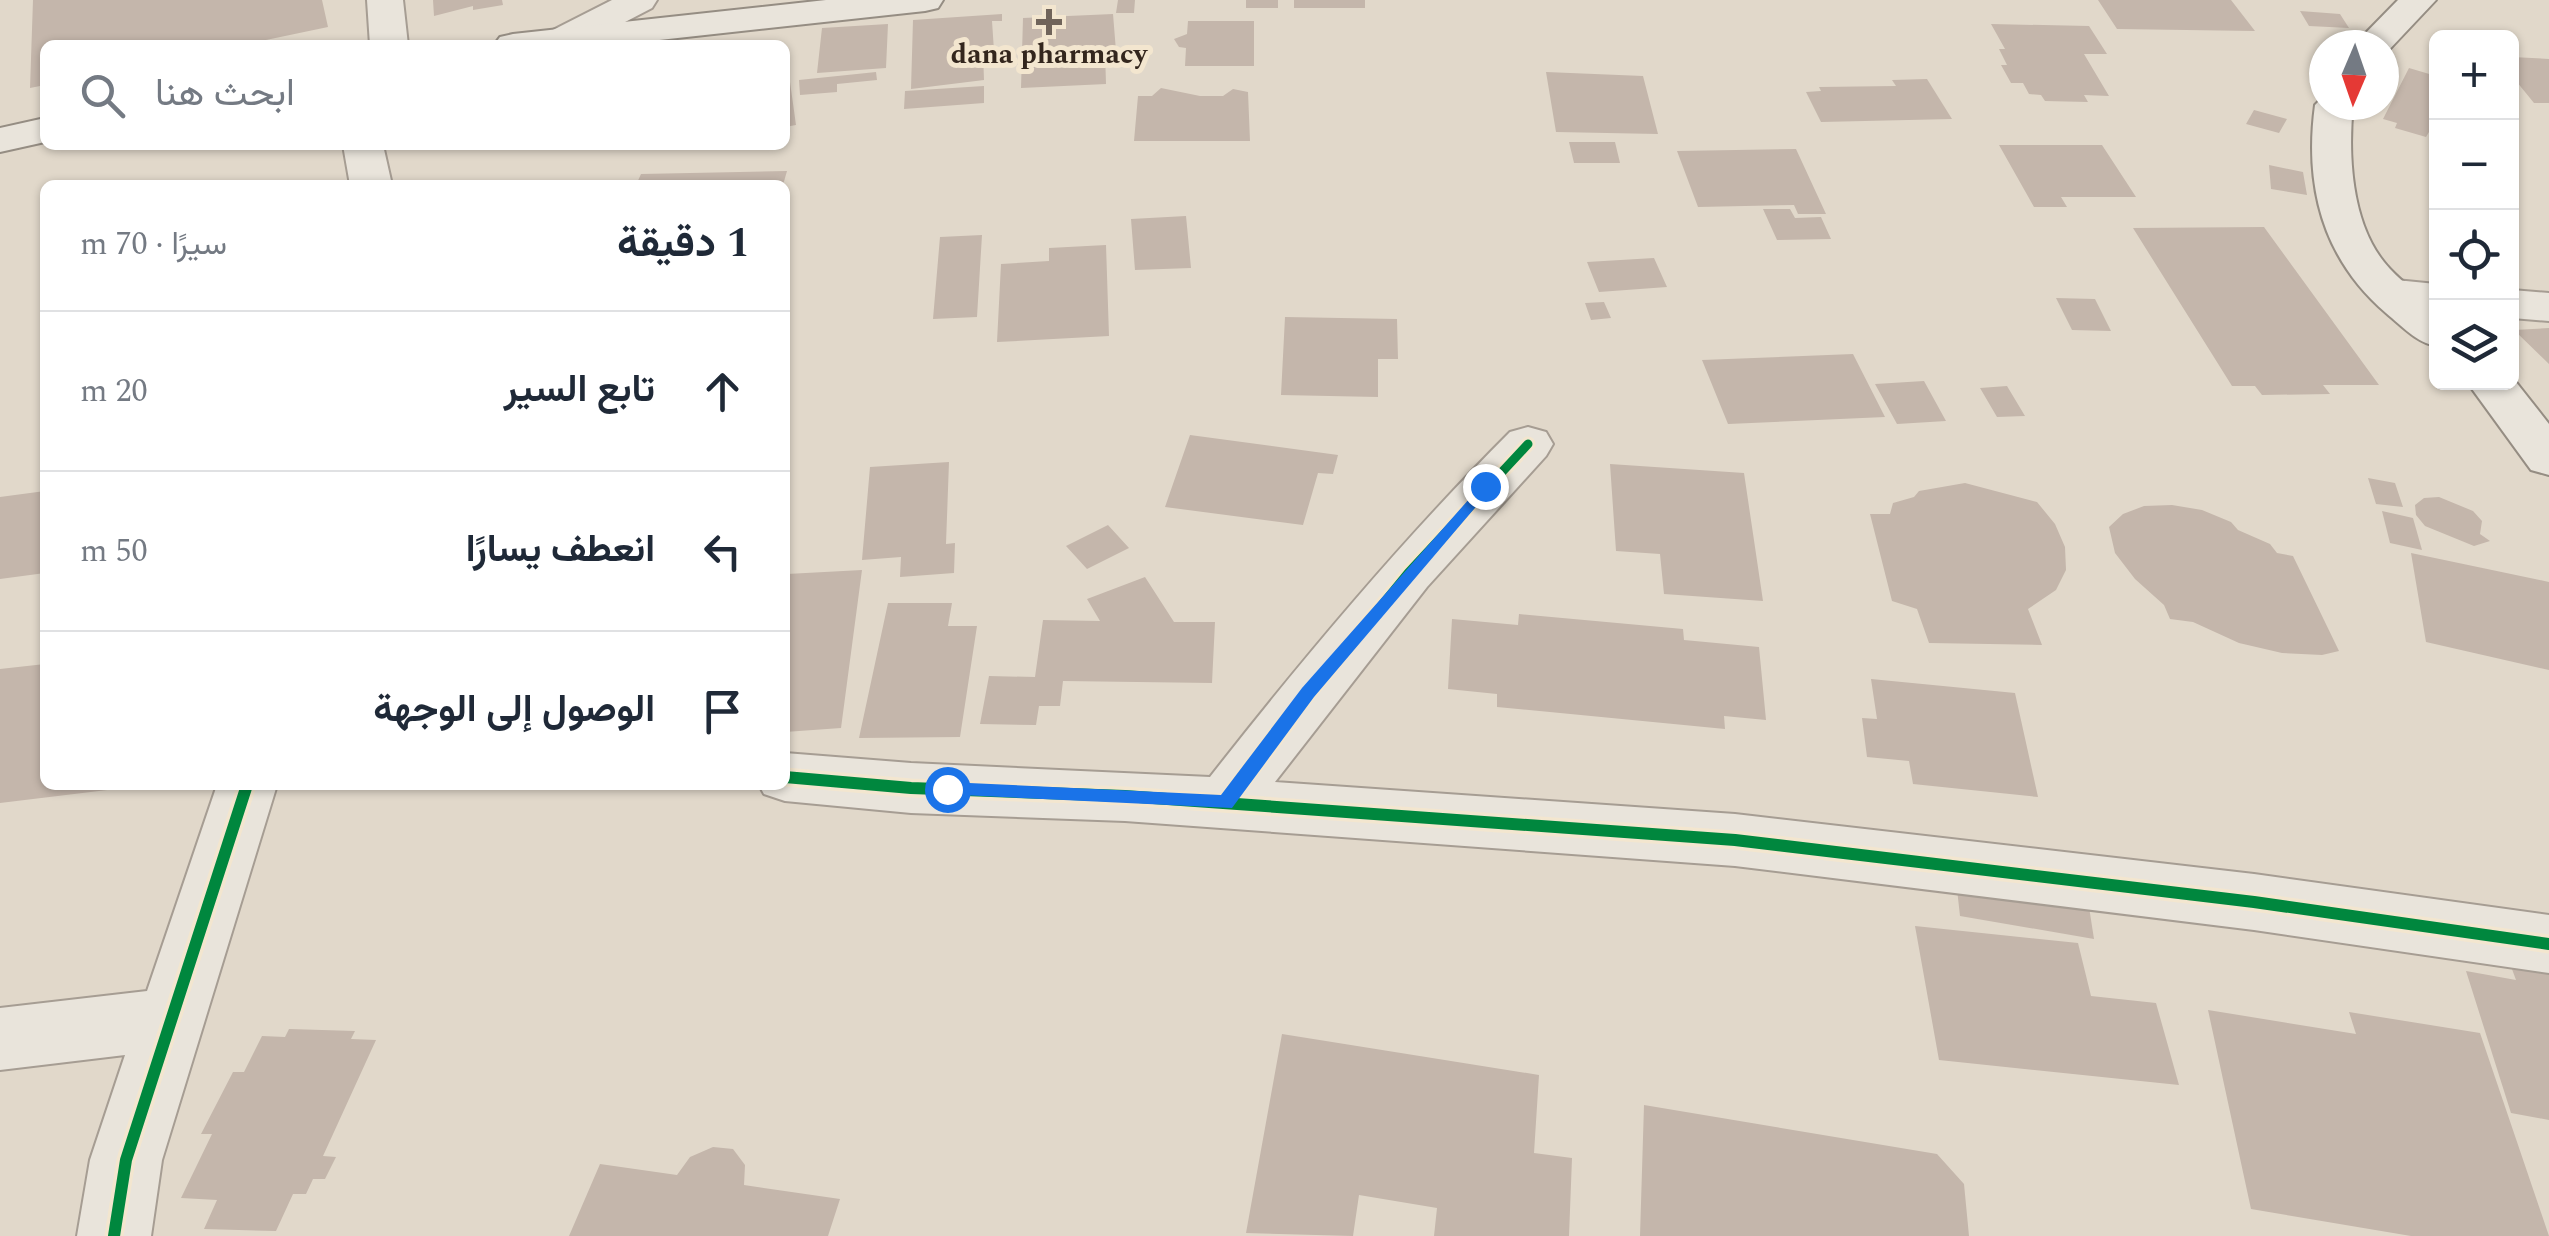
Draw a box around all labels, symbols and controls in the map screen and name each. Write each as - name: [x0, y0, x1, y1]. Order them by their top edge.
- marker: dana pharmacy: [1038, 11, 1060, 33]
- north arrow: [2309, 30, 2399, 120]
- map controls: [2429, 30, 2519, 390]
- button: +: [2429, 30, 2519, 120]
- place label: dana pharmacy: [951, 33, 1149, 76]
- search box: [40, 40, 790, 150]
- text: ابحث هنا: [155, 65, 295, 123]
- icon: search: [75, 68, 130, 123]
- button: −: [2429, 120, 2519, 210]
- button: locate: [2429, 210, 2519, 300]
- text: 1 دقيقة: [617, 212, 750, 275]
- text: سيرًا · 70 m: [80, 220, 227, 269]
- button: layers: [2429, 300, 2519, 390]
- text: تابع السير: [504, 361, 655, 419]
- icon: ahead: [695, 364, 750, 419]
- text: 20 m: [80, 367, 148, 416]
- route end: [1463, 464, 1509, 510]
- text: انعطف يسارًا: [466, 521, 655, 579]
- icon: left: [695, 524, 750, 579]
- text: 50 m: [80, 527, 148, 576]
- text: الوصول إلى الوجهة: [373, 681, 655, 739]
- icon: arrive: [695, 684, 750, 739]
- route start: [925, 767, 971, 813]

